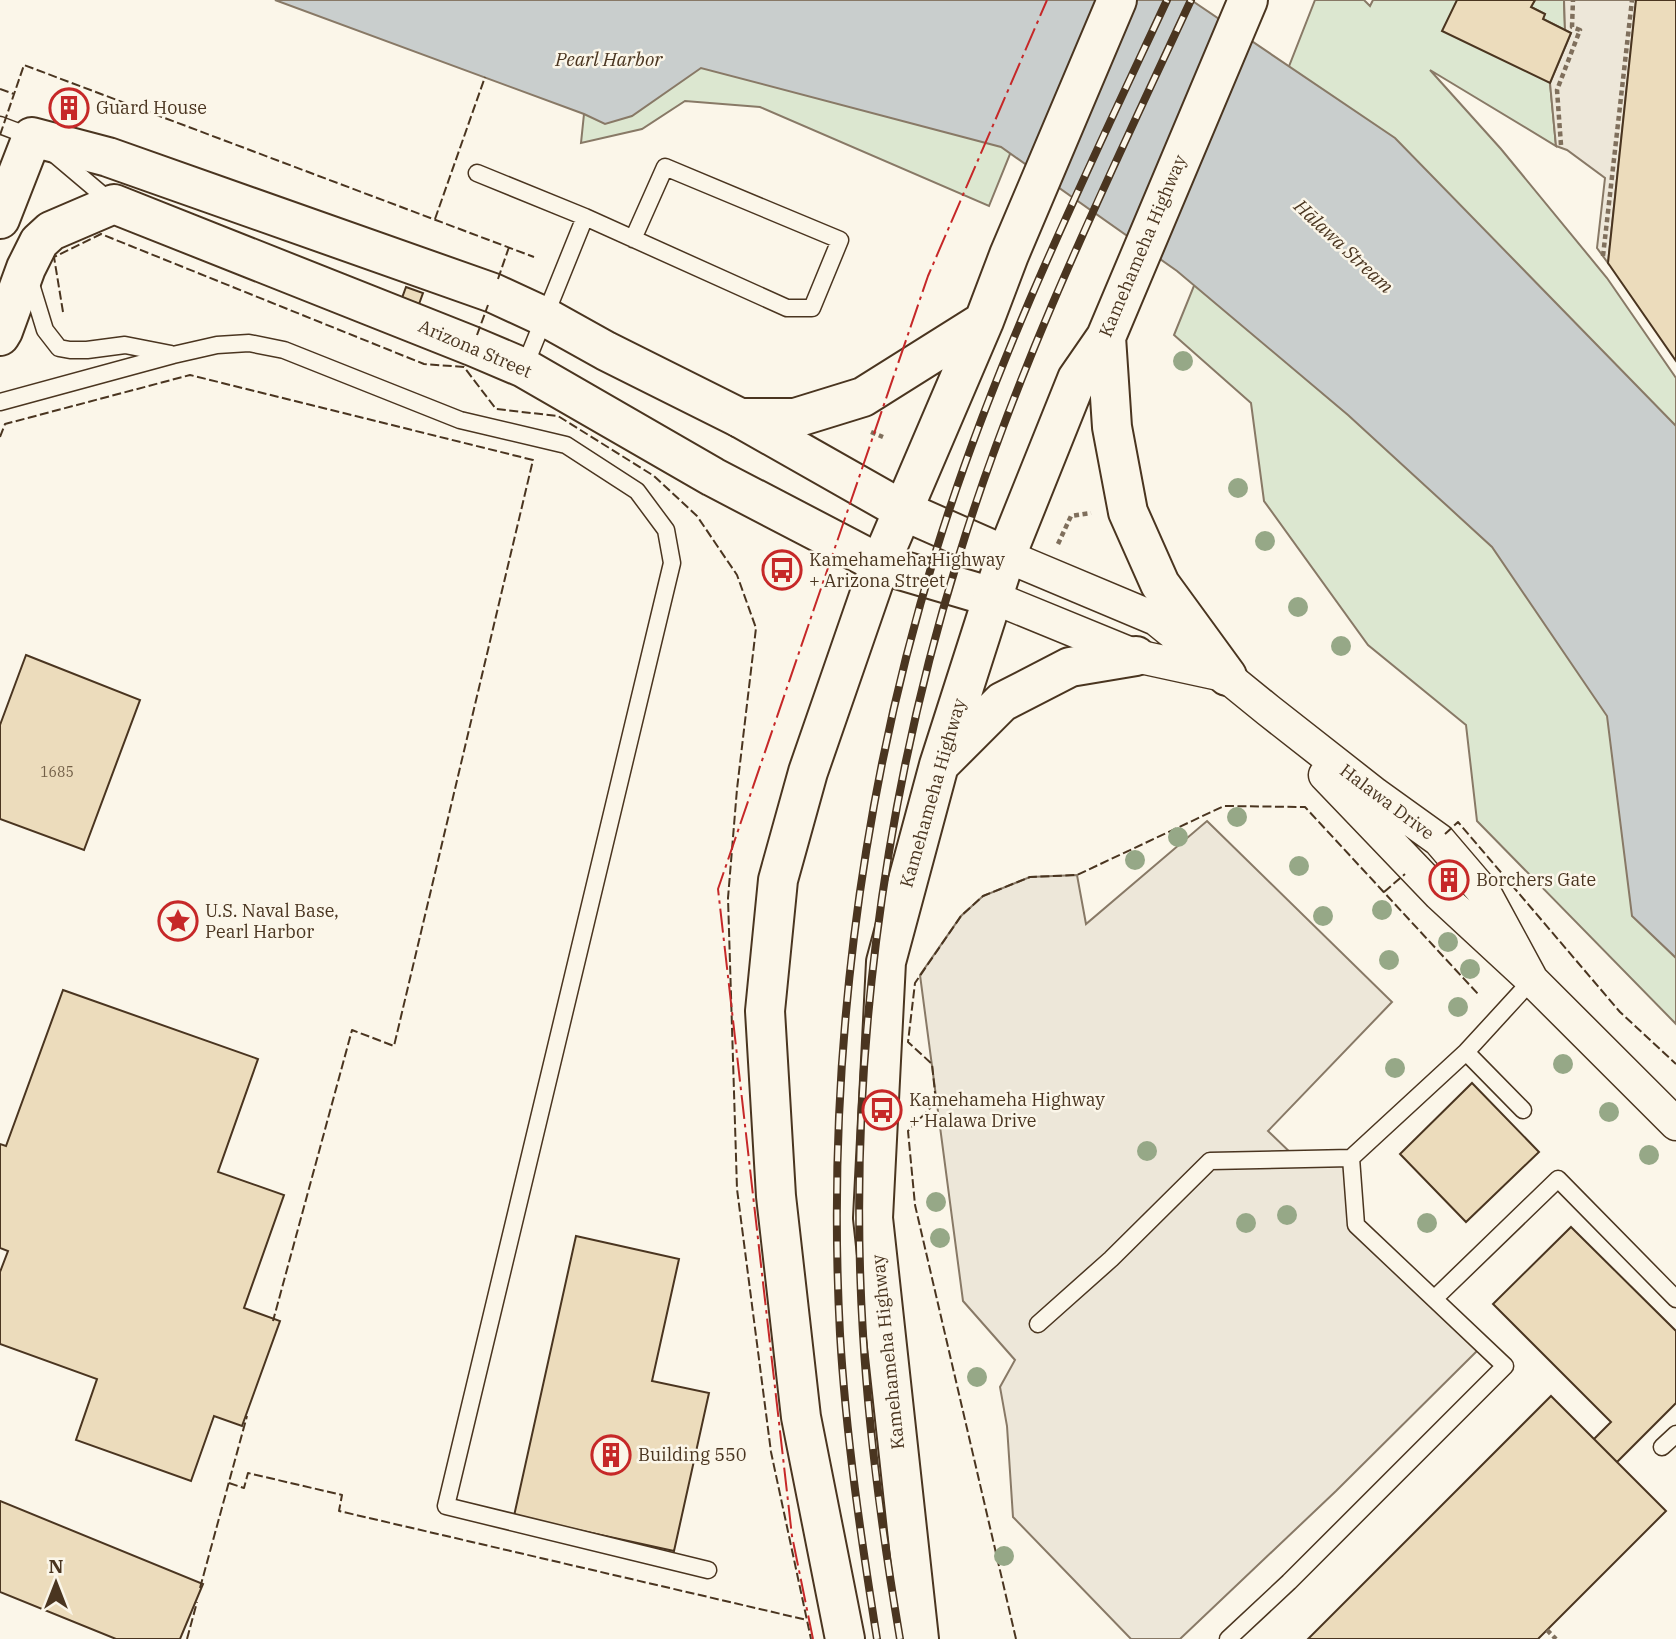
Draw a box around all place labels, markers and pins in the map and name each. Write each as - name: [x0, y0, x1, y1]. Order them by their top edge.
- building icon: Guard House: [48, 87, 90, 129]
- place label: Guard House: [96, 96, 207, 119]
- place label: Kamehameha Highway + Arizona Street: [809, 548, 1005, 592]
- bus stop icon: Kamehameha Highway + Arizona Street: [761, 549, 803, 591]
- building icon: Borchers Gate: [1428, 859, 1470, 901]
- place label: Borchers Gate: [1476, 868, 1596, 891]
- place label: U.S. Naval Base, Pearl Harbor: [205, 899, 339, 943]
- place icon: U.S. Naval Base, Pearl Harbor: [157, 900, 199, 942]
- place label: Kamehameha Highway + Halawa Drive: [909, 1088, 1105, 1132]
- bus stop icon: Kamehameha Highway + Halawa Drive: [861, 1089, 903, 1131]
- building icon: Building 550: [590, 1434, 632, 1476]
- place label: Building 550: [638, 1443, 747, 1466]

